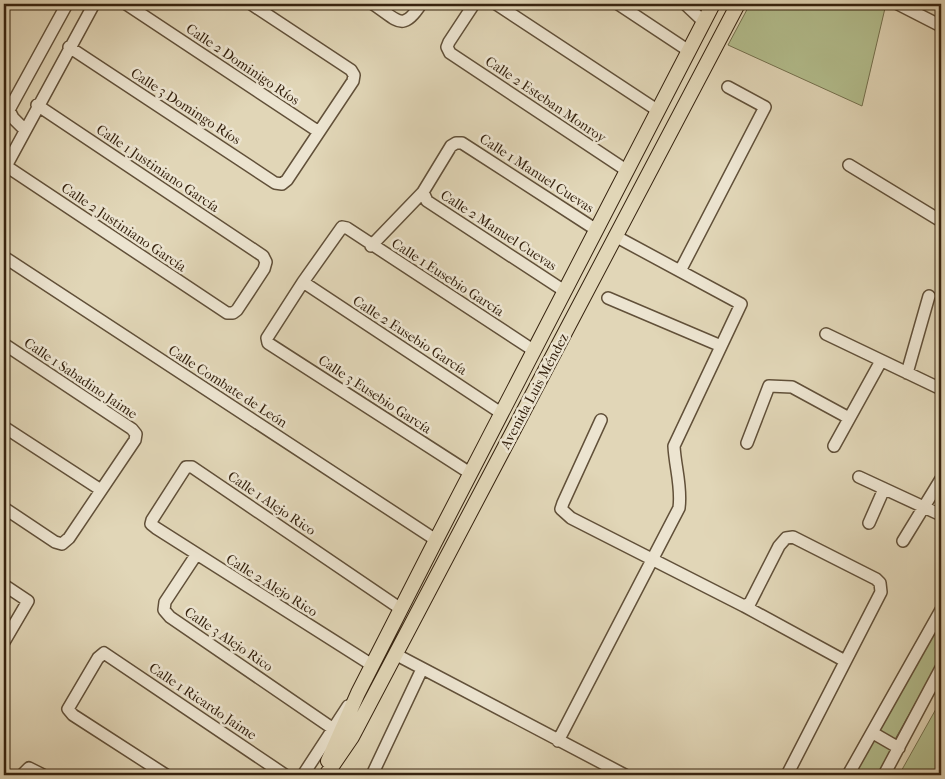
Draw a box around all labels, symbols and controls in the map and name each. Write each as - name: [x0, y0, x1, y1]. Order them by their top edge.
- street label: Calle 2 Dominigo Ríos: [183, 20, 303, 109]
- street label: Calle 2 Esteban Monroy: [482, 53, 610, 146]
- street label: Calle 3 Domingo Ríos: [127, 64, 244, 148]
- street label: Calle 1 Justiniano García: [93, 121, 223, 216]
- street label: Calle 1 Manuel Cuevas: [476, 130, 597, 217]
- street label: Calle 2 Justiniano García: [58, 179, 190, 276]
- street label: Calle 2 Manuel Cuevas: [437, 186, 560, 274]
- street label: Calle 1 Eusebio García: [388, 235, 508, 320]
- street label: Calle 2 Eusebio García: [349, 292, 470, 379]
- street label: Avenida Luis Méndez: [496, 330, 572, 453]
- street label: Calle 1 Sabadino Jaime: [21, 334, 141, 423]
- street label: Calle Combate de León: [165, 342, 290, 431]
- street label: Calle 3 Eusebio García: [315, 352, 435, 438]
- street label: Calle 1 Alejo Rico: [225, 468, 319, 539]
- street label: Calle 2 Alejo Rico: [223, 551, 321, 620]
- street label: Calle 3 Alejo Rico: [181, 604, 276, 675]
- street label: Calle 1 Ricardo Jaime: [146, 659, 260, 744]

